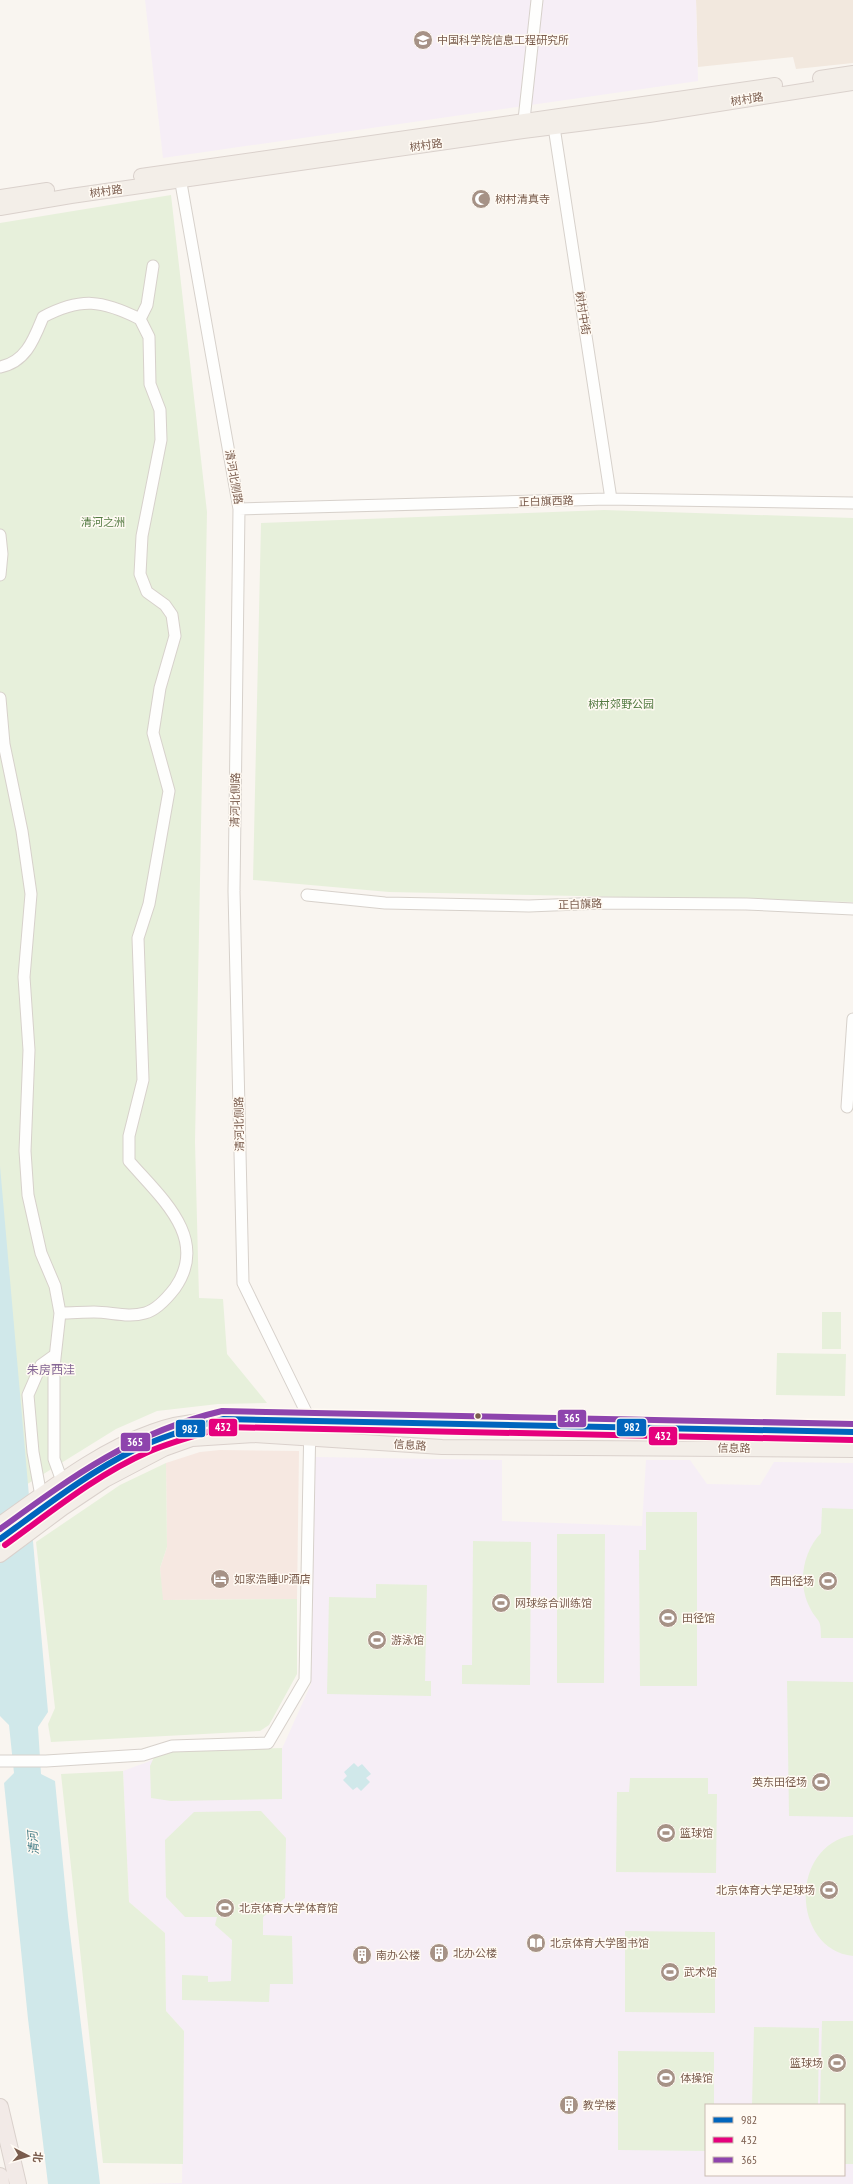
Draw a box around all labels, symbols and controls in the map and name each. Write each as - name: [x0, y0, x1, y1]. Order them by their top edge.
- school or university icon: 中国科学院信息工程研究所: [412, 29, 434, 51]
- place label: 中国科学院信息工程研究所: [437, 33, 569, 47]
- street label: 树村路: [730, 90, 764, 108]
- street label: 树村路: [409, 136, 443, 154]
- street label: 树村路: [89, 182, 123, 200]
- mosque icon: 树村清真寺: [470, 188, 492, 210]
- place label: 树村清真寺: [495, 192, 550, 206]
- street label: 树村中街: [573, 290, 593, 336]
- street label: 清河北侧路: [222, 449, 246, 505]
- street label: 正白旗西路: [518, 493, 574, 509]
- park label: 清河之洲: [81, 515, 125, 529]
- park label: 树村郊野公园: [588, 697, 654, 711]
- street label: 清河北侧路: [228, 772, 242, 828]
- street label: 正白旗路: [558, 896, 602, 912]
- street label: 清河北侧路: [232, 1096, 246, 1152]
- district label: 朱房西洼: [27, 1362, 75, 1377]
- line badge: 365: [557, 1409, 587, 1428]
- unlabelled marker: [473, 1411, 483, 1421]
- text: 365: [564, 1411, 580, 1425]
- line badge: 432: [208, 1418, 238, 1437]
- line badge: 982: [616, 1418, 647, 1437]
- line badge: 982: [175, 1419, 206, 1438]
- text: 432: [215, 1420, 231, 1434]
- text: 982: [624, 1420, 640, 1434]
- text: 982: [182, 1422, 198, 1436]
- line badge: 432: [648, 1426, 678, 1446]
- text: 432: [655, 1429, 671, 1443]
- line badge: 365: [120, 1432, 151, 1452]
- text: 365: [127, 1435, 143, 1449]
- street label: 信息路: [393, 1437, 427, 1453]
- street label: 信息路: [717, 1441, 751, 1455]
- hotel icon: 如家浩睡UP酒店: [209, 1568, 231, 1590]
- sports icon: 西田径场: [817, 1570, 839, 1592]
- place label: 如家浩睡UP酒店: [234, 1572, 311, 1586]
- place label: 西田径场: [770, 1574, 814, 1588]
- sports icon: 网球综合训练馆: [490, 1592, 512, 1614]
- place label: 网球综合训练馆: [515, 1596, 592, 1610]
- sports icon: 田径馆: [657, 1607, 679, 1629]
- place label: 田径馆: [682, 1611, 715, 1625]
- sports icon: 游泳馆: [366, 1629, 388, 1651]
- place label: 游泳馆: [391, 1633, 424, 1647]
- sports icon: 英东田径场: [810, 1771, 832, 1793]
- place label: 英东田径场: [752, 1775, 807, 1789]
- sports icon: 篮球馆: [655, 1822, 677, 1844]
- place label: 篮球馆: [680, 1826, 713, 1840]
- water label: 清河: [24, 1828, 42, 1856]
- sports icon: 北京体育大学足球场: [818, 1879, 840, 1901]
- place label: 北京体育大学足球场: [716, 1883, 815, 1897]
- sports icon: 北京体育大学体育馆: [214, 1897, 236, 1919]
- place label: 北京体育大学体育馆: [239, 1901, 338, 1915]
- library icon: 北京体育大学图书馆: [525, 1932, 547, 1954]
- place label: 北京体育大学图书馆: [550, 1936, 649, 1950]
- building icon: 北办公楼: [428, 1942, 450, 1964]
- building icon: 南办公楼: [351, 1944, 373, 1966]
- place label: 北办公楼: [453, 1946, 497, 1960]
- place label: 南办公楼: [376, 1948, 420, 1962]
- sports icon: 武术馆: [659, 1961, 681, 1983]
- place label: 武术馆: [684, 1965, 717, 1979]
- sports icon: 篮球场: [826, 2052, 848, 2074]
- place label: 篮球场: [790, 2056, 823, 2070]
- sports icon: 体操馆: [655, 2067, 677, 2089]
- place label: 体操馆: [680, 2071, 713, 2085]
- building icon: 教学楼: [558, 2094, 580, 2116]
- place label: 教学楼: [583, 2098, 616, 2112]
- legend: [705, 2104, 845, 2176]
- text: 982: [741, 2112, 757, 2127]
- text: 432: [741, 2132, 757, 2147]
- north arrow: [8, 2136, 48, 2176]
- text: 北: [30, 2151, 45, 2163]
- text: 365: [741, 2152, 757, 2167]

